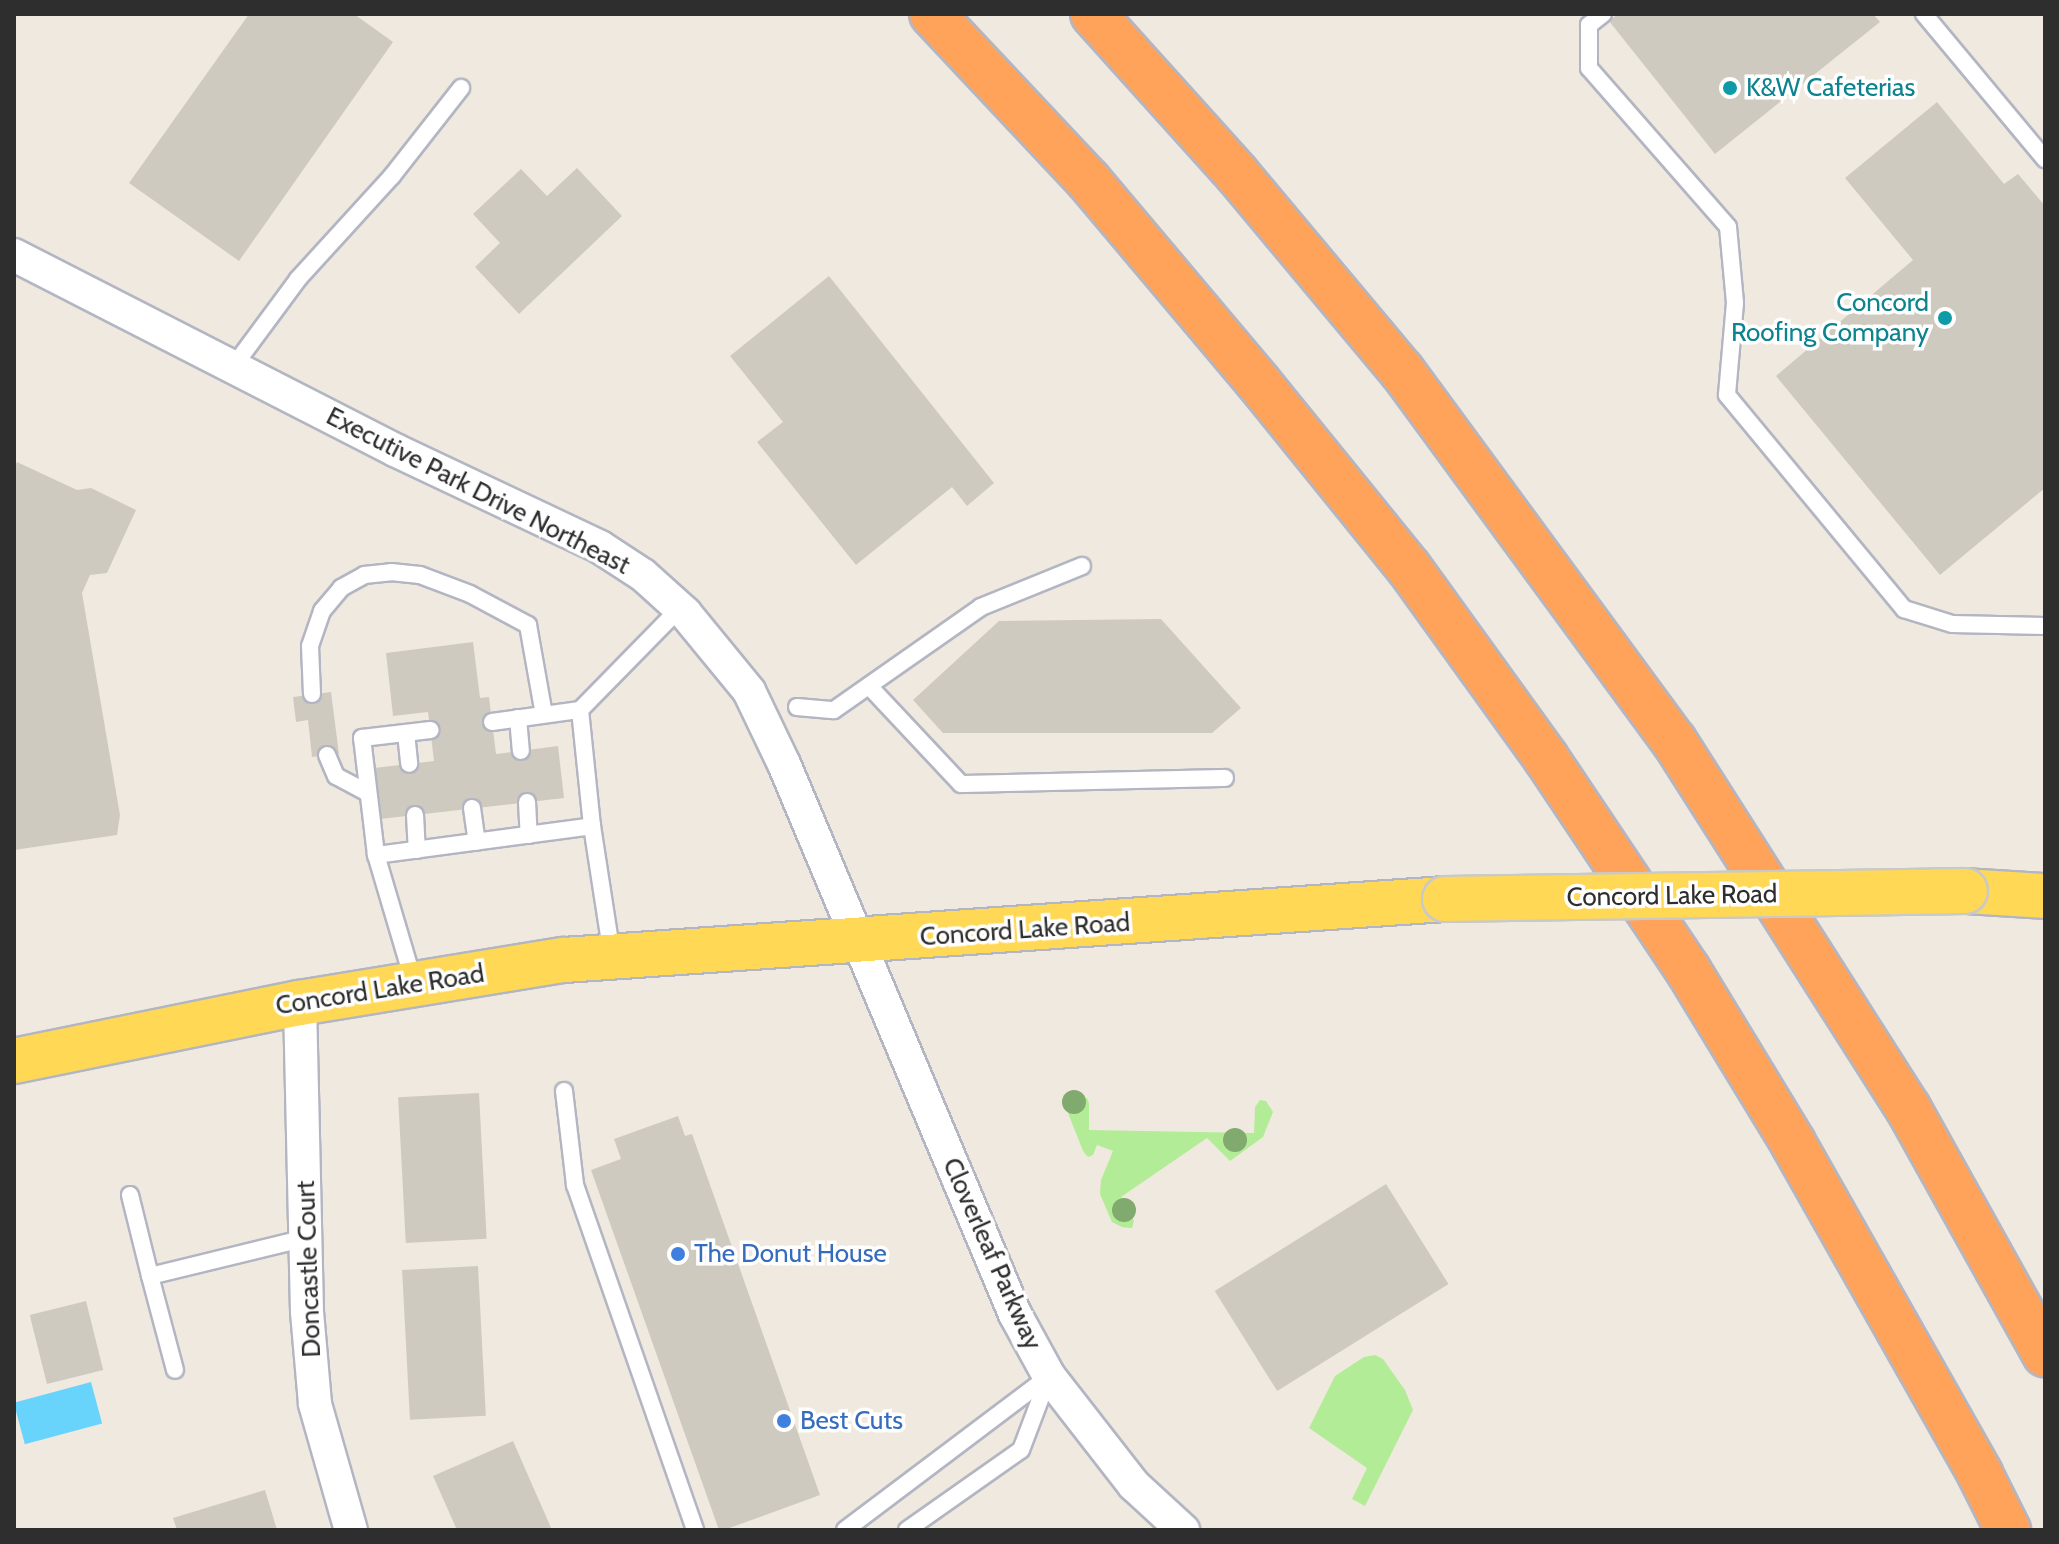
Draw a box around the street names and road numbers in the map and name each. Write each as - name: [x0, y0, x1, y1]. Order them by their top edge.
- street label: Executive Park Drive Northeast: [321, 401, 635, 581]
- street label: Concord Lake Road: [1566, 879, 1778, 913]
- street label: Concord Lake Road: [919, 907, 1131, 953]
- street label: Concord Lake Road: [274, 958, 486, 1022]
- street label: Cloverleaf Parkway: [936, 1153, 1048, 1355]
- street label: Doncastle Court: [290, 1180, 328, 1358]

